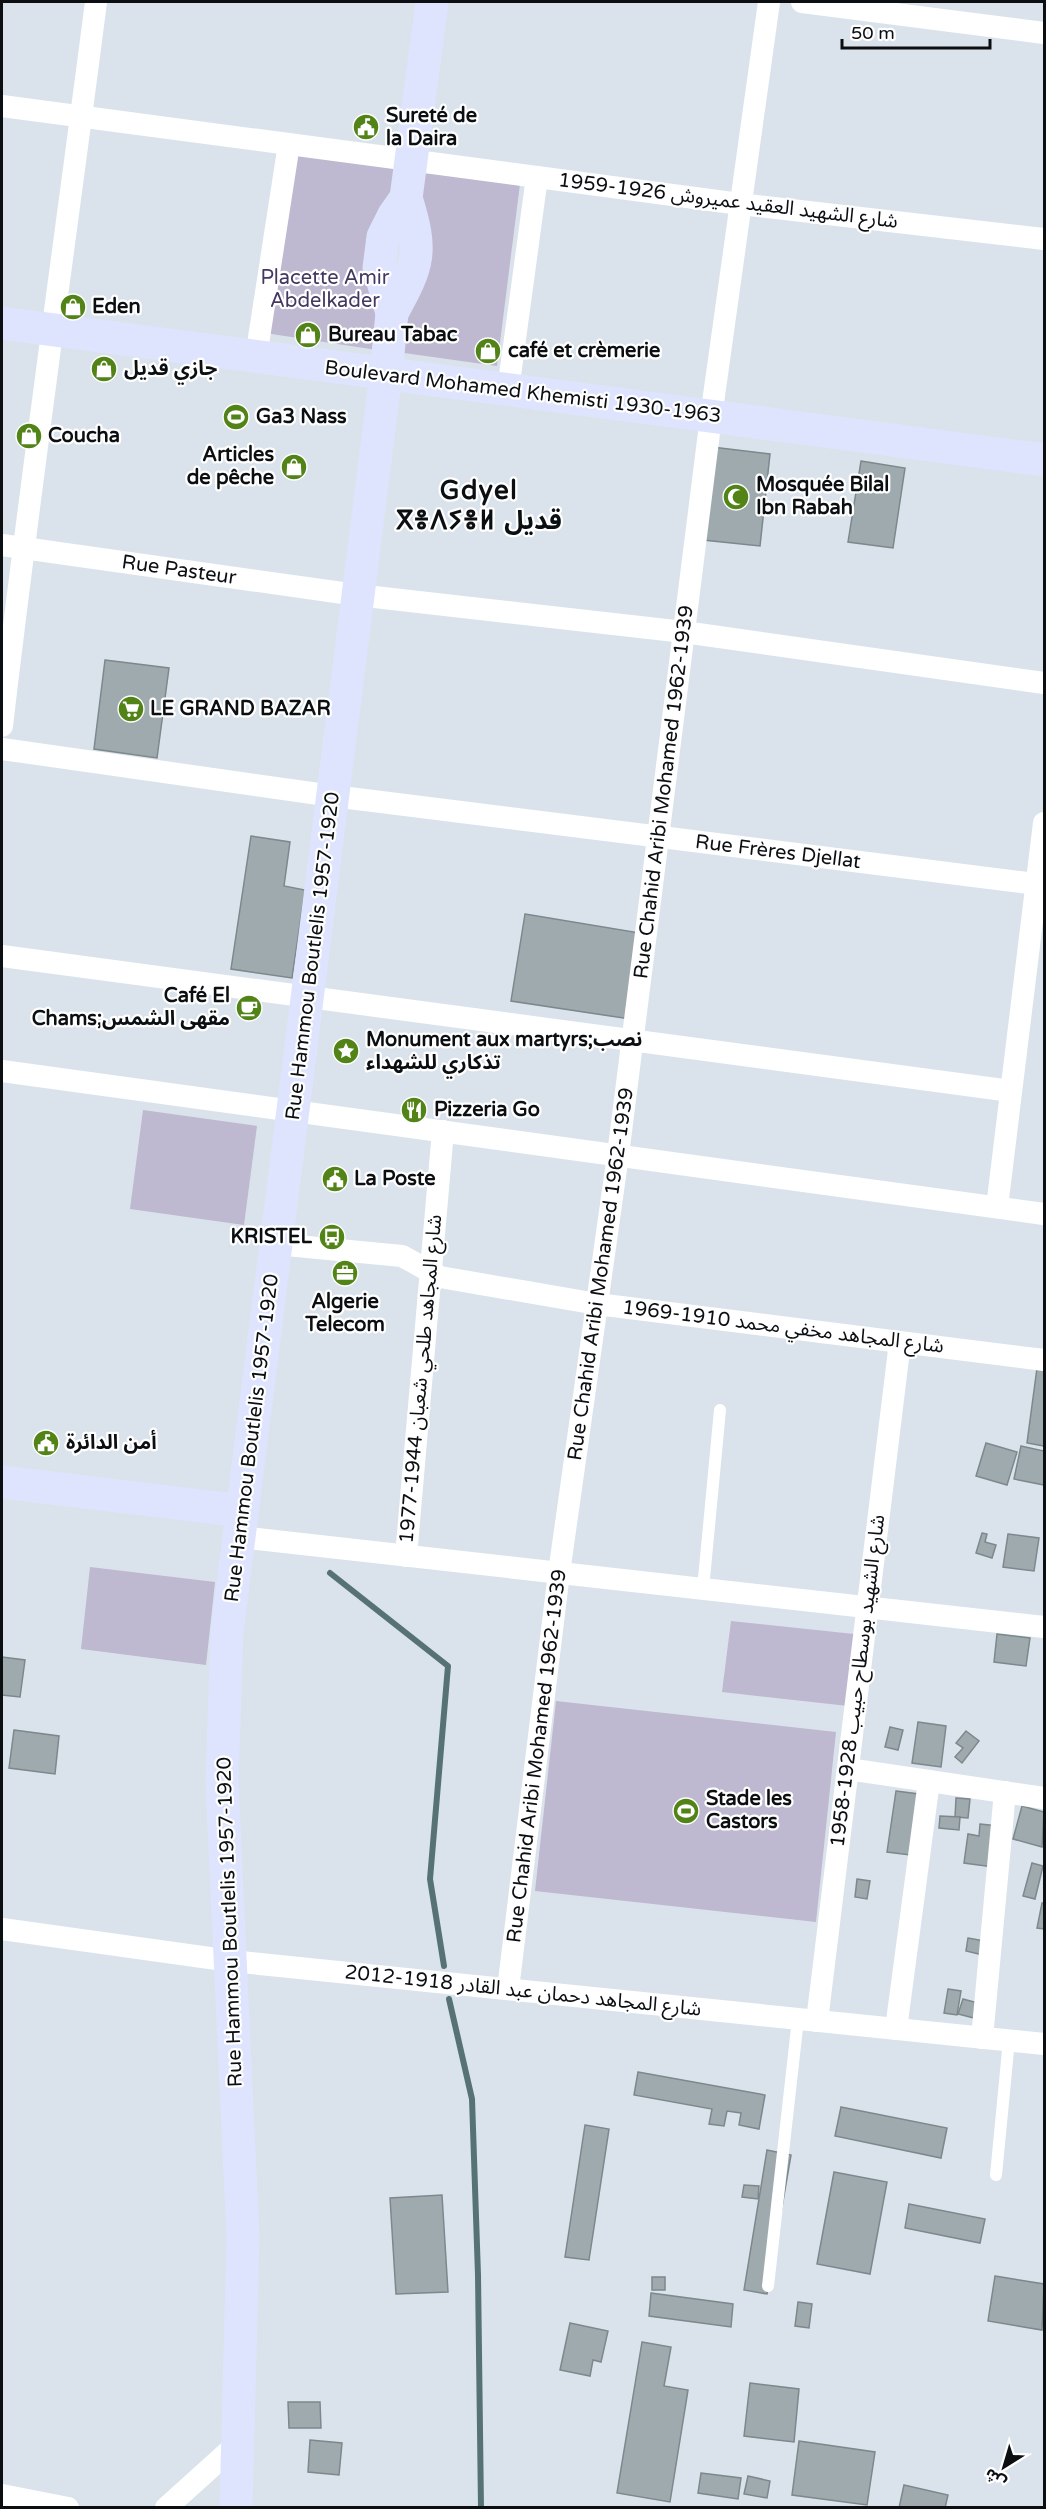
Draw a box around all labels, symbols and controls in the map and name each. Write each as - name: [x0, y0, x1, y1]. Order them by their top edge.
- scale bar: [842, 12, 990, 50]
- text: 50 m: [851, 22, 895, 44]
- place label: Sureté de la Daira: [386, 104, 477, 151]
- public building icon: Sureté de la Daira: [351, 112, 381, 142]
- street label: شارع الشهيد العقيد عميروش 1926-1959: [556, 168, 899, 236]
- park label: Placette Amir Abdelkader: [261, 266, 390, 313]
- shop icon: Eden: [58, 292, 88, 322]
- place label: Eden: [92, 295, 141, 319]
- shop icon: Bureau Tabac: [293, 320, 323, 350]
- place label: Bureau Tabac: [328, 323, 458, 347]
- shop icon: café et crèmerie: [473, 336, 503, 366]
- place label: café et crèmerie: [508, 339, 660, 363]
- shop icon: جازي قديل: [89, 354, 119, 384]
- street label: Boulevard Mohamed Khemisti 1930-1963: [323, 356, 723, 428]
- place label: جازي قديل: [124, 357, 218, 385]
- sports icon: Ga3 Nass: [221, 402, 251, 432]
- place label: Ga3 Nass: [256, 405, 347, 429]
- shop icon: Coucha: [14, 421, 44, 451]
- place label: Coucha: [48, 424, 120, 448]
- place label: Articles de pêche: [187, 443, 274, 490]
- shop icon: Articles de pêche: [279, 452, 309, 482]
- place label: Mosquée Bilal Ibn Rabah: [756, 473, 889, 520]
- district label: Gdyel ⴳⴻⴷⵢⴻⵍ قديل: [396, 475, 562, 536]
- mosque icon: Mosquée Bilal Ibn Rabah: [721, 482, 751, 512]
- street label: Rue Pasteur: [120, 550, 238, 590]
- street label: Rue Chahid Aribi Mohamed 1962-1939: [629, 604, 699, 980]
- supermarket icon: LE GRAND BAZAR: [116, 694, 146, 724]
- place label: LE GRAND BAZAR: [150, 697, 331, 721]
- street label: Rue Hammou Boutlelis 1957-1920: [281, 790, 345, 1122]
- street label: Rue Frères Djellat: [694, 830, 862, 874]
- place label: Café El Chams;مقهى الشمس: [32, 984, 230, 1031]
- cafe icon: Café El Chams;مقهى الشمس: [234, 993, 264, 1023]
- place label: Monument aux martyrs;نصب تذكاري للشهداء: [366, 1028, 642, 1079]
- place icon: Monument aux martyrs;نصب تذكاري للشهداء: [331, 1036, 361, 1066]
- street label: Rue Chahid Aribi Mohamed 1962-1939: [563, 1086, 639, 1462]
- restaurant icon: Pizzeria Go: [399, 1095, 429, 1125]
- place label: Pizzeria Go: [434, 1098, 540, 1122]
- public building icon: La Poste: [320, 1164, 350, 1194]
- place label: La Poste: [354, 1167, 436, 1191]
- street label: شارع المجاهد طلحي شعبان 1944-1977: [395, 1214, 450, 1545]
- bus stop icon: KRISTEL: [317, 1222, 347, 1252]
- place label: KRISTEL: [231, 1225, 312, 1249]
- office icon: Algerie Telecom: [330, 1258, 360, 1288]
- street label: Rue Hammou Boutlelis 1957-1920: [220, 1272, 284, 1604]
- place label: Algerie Telecom: [304, 1290, 385, 1337]
- street label: شارع المجاهد مخفي محمد 1910-1969: [620, 1295, 945, 1361]
- public building icon: أمن الدائرة: [31, 1428, 61, 1458]
- place label: أمن الدائرة: [66, 1429, 157, 1455]
- street label: شارع الشهيد بوسطاح حبيب 1928-1958: [826, 1513, 892, 1849]
- street label: Rue Chahid Aribi Mohamed 1962-1939: [502, 1568, 572, 1944]
- street label: Rue Hammou Boutlelis 1957-1920: [212, 1756, 248, 2088]
- place label: Stade les Castors: [706, 1787, 792, 1834]
- sports icon: Stade les Castors: [671, 1796, 701, 1826]
- street label: شارع المجاهد دحمان عبد القادر 1918-2012: [343, 1960, 702, 2024]
- north arrow: [974, 2437, 1034, 2497]
- text: ش: [981, 2464, 1010, 2493]

